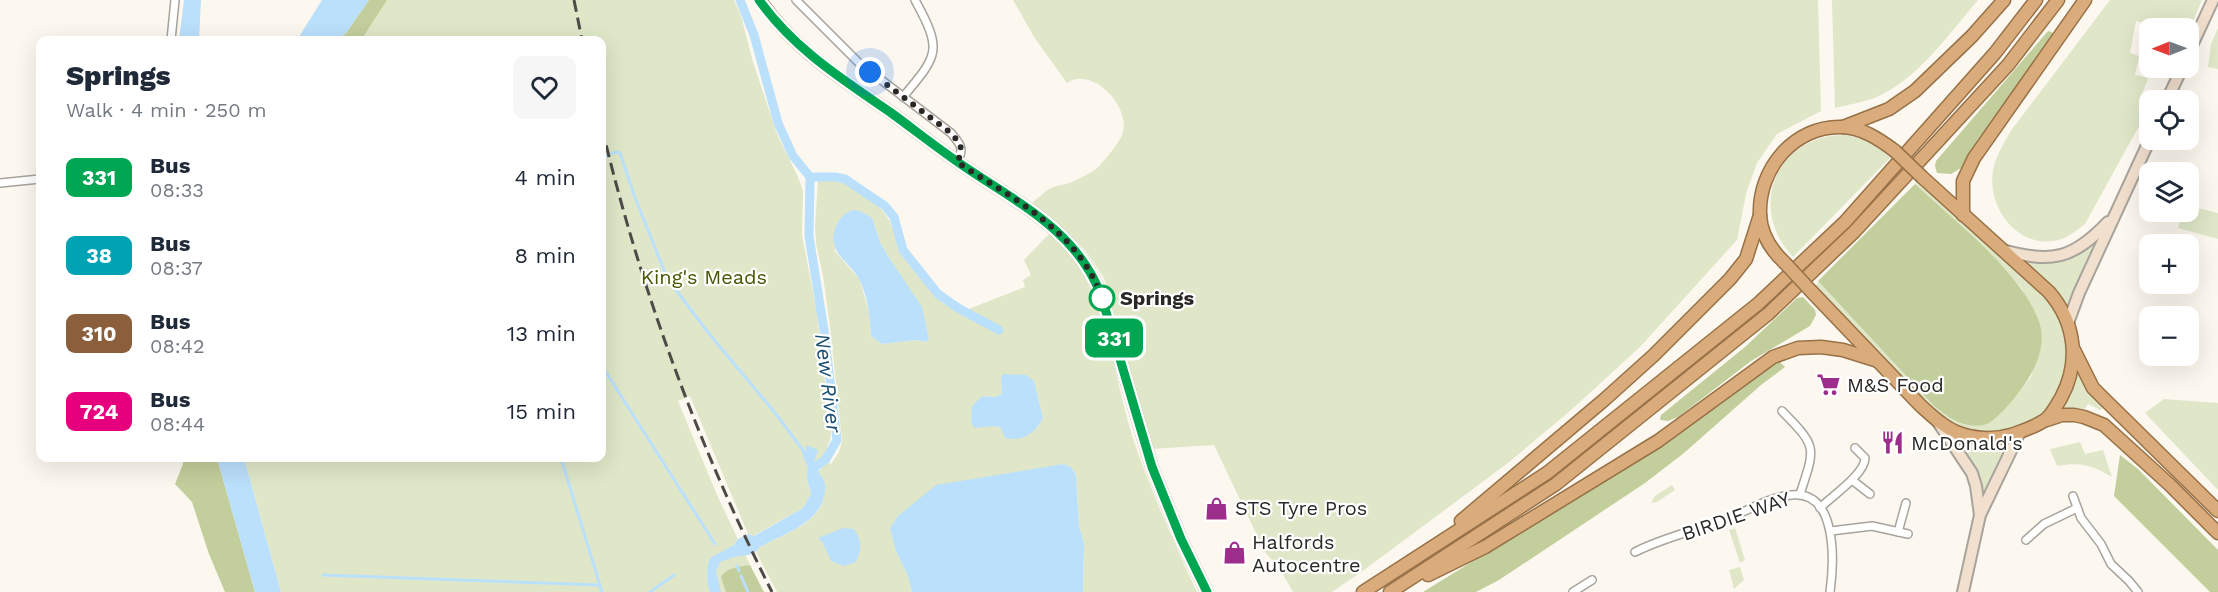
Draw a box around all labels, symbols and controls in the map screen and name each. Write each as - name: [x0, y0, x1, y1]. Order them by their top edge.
- north arrow: [2139, 18, 2199, 78]
- map controls: [2139, 18, 2199, 366]
- button: heart: [513, 56, 576, 119]
- your location: [855, 57, 885, 87]
- text: Springs: [66, 59, 171, 92]
- button: locate: [2139, 90, 2199, 150]
- text: Walk · 4 min · 250 m: [66, 98, 267, 122]
- text: Bus: [150, 153, 190, 178]
- button: layers: [2139, 162, 2199, 222]
- text: 331: [82, 165, 116, 190]
- text: 4 min: [515, 165, 576, 190]
- text: 08:33: [150, 178, 204, 202]
- text: Bus: [150, 231, 190, 256]
- button: +: [2139, 234, 2199, 294]
- text: 38: [86, 243, 112, 268]
- text: 8 min: [515, 243, 576, 268]
- text: 08:37: [150, 256, 203, 280]
- park label: King's Meads: [641, 265, 767, 289]
- marker: Springs: [1089, 285, 1115, 311]
- place label: Springs: [1120, 286, 1194, 310]
- button: −: [2139, 306, 2199, 366]
- text: Bus: [150, 309, 190, 334]
- line badge: 331: [1080, 318, 1148, 358]
- text: 310: [81, 321, 117, 346]
- text: 13 min: [507, 321, 576, 346]
- text: 331: [1097, 326, 1131, 351]
- water label: New River: [810, 332, 847, 435]
- text: 08:42: [150, 334, 205, 358]
- supermarket icon: M&S Food: [1816, 372, 1842, 398]
- place label: M&S Food: [1847, 373, 1944, 397]
- text: Bus: [150, 387, 190, 412]
- text: 724: [80, 399, 118, 424]
- text: 15 min: [507, 399, 576, 424]
- text: 08:44: [150, 412, 205, 436]
- restaurant icon: McDonald's: [1880, 430, 1906, 456]
- place label: McDonald's: [1911, 431, 2023, 455]
- street label: BIRDIE WAY: [1678, 486, 1794, 546]
- shop icon: STS Tyre Pros: [1204, 495, 1230, 521]
- place label: STS Tyre Pros: [1235, 496, 1367, 520]
- place label: Halfords Autocentre: [1252, 530, 1360, 577]
- shop icon: Halfords Autocentre: [1221, 540, 1247, 566]

